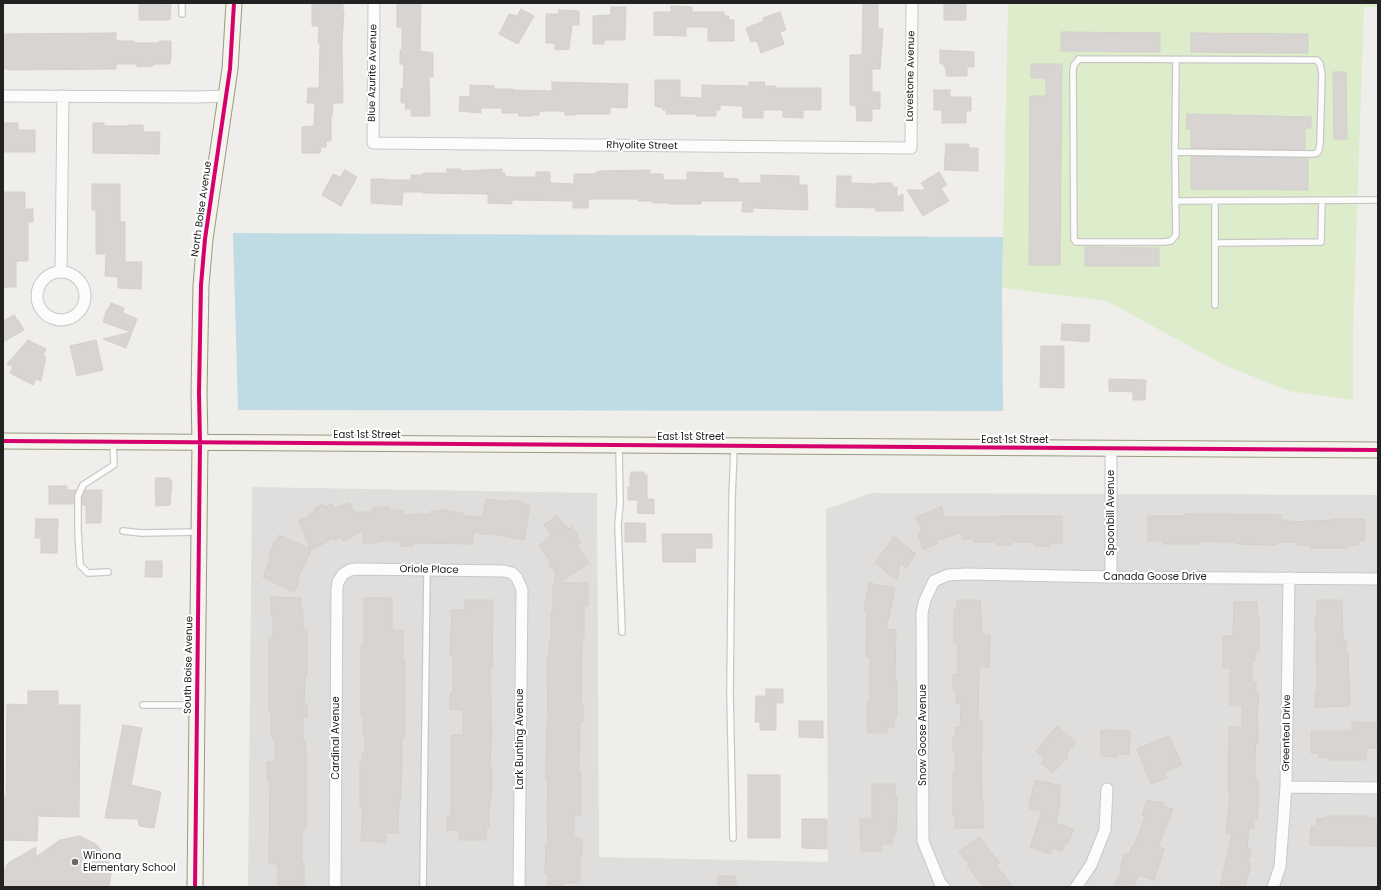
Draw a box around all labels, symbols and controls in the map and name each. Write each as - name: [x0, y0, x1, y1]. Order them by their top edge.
- street label: Blue Azurite Avenue: [366, 24, 380, 122]
- street label: Lavestone Avenue: [904, 30, 918, 122]
- street label: Rhyolite Street: [606, 139, 678, 153]
- street label: North Boise Avenue: [189, 160, 215, 258]
- street label: East 1st Street: [333, 429, 401, 441]
- street label: East 1st Street: [657, 431, 725, 443]
- street label: East 1st Street: [981, 434, 1049, 446]
- street label: Spoonbill Avenue: [1105, 470, 1117, 556]
- street label: Oriole Place: [399, 563, 459, 577]
- street label: Canada Goose Drive: [1103, 571, 1207, 583]
- street label: South Boise Avenue: [182, 616, 196, 714]
- street label: Snow Goose Avenue: [917, 684, 929, 786]
- street label: Lark Bunting Avenue: [514, 688, 526, 790]
- street label: Greenteal Drive: [1280, 694, 1294, 772]
- street label: Cardinal Avenue: [330, 696, 342, 780]
- place label: Winona Elementary School: [83, 850, 176, 874]
- marker: Winona Elementary School: [70, 857, 80, 867]

